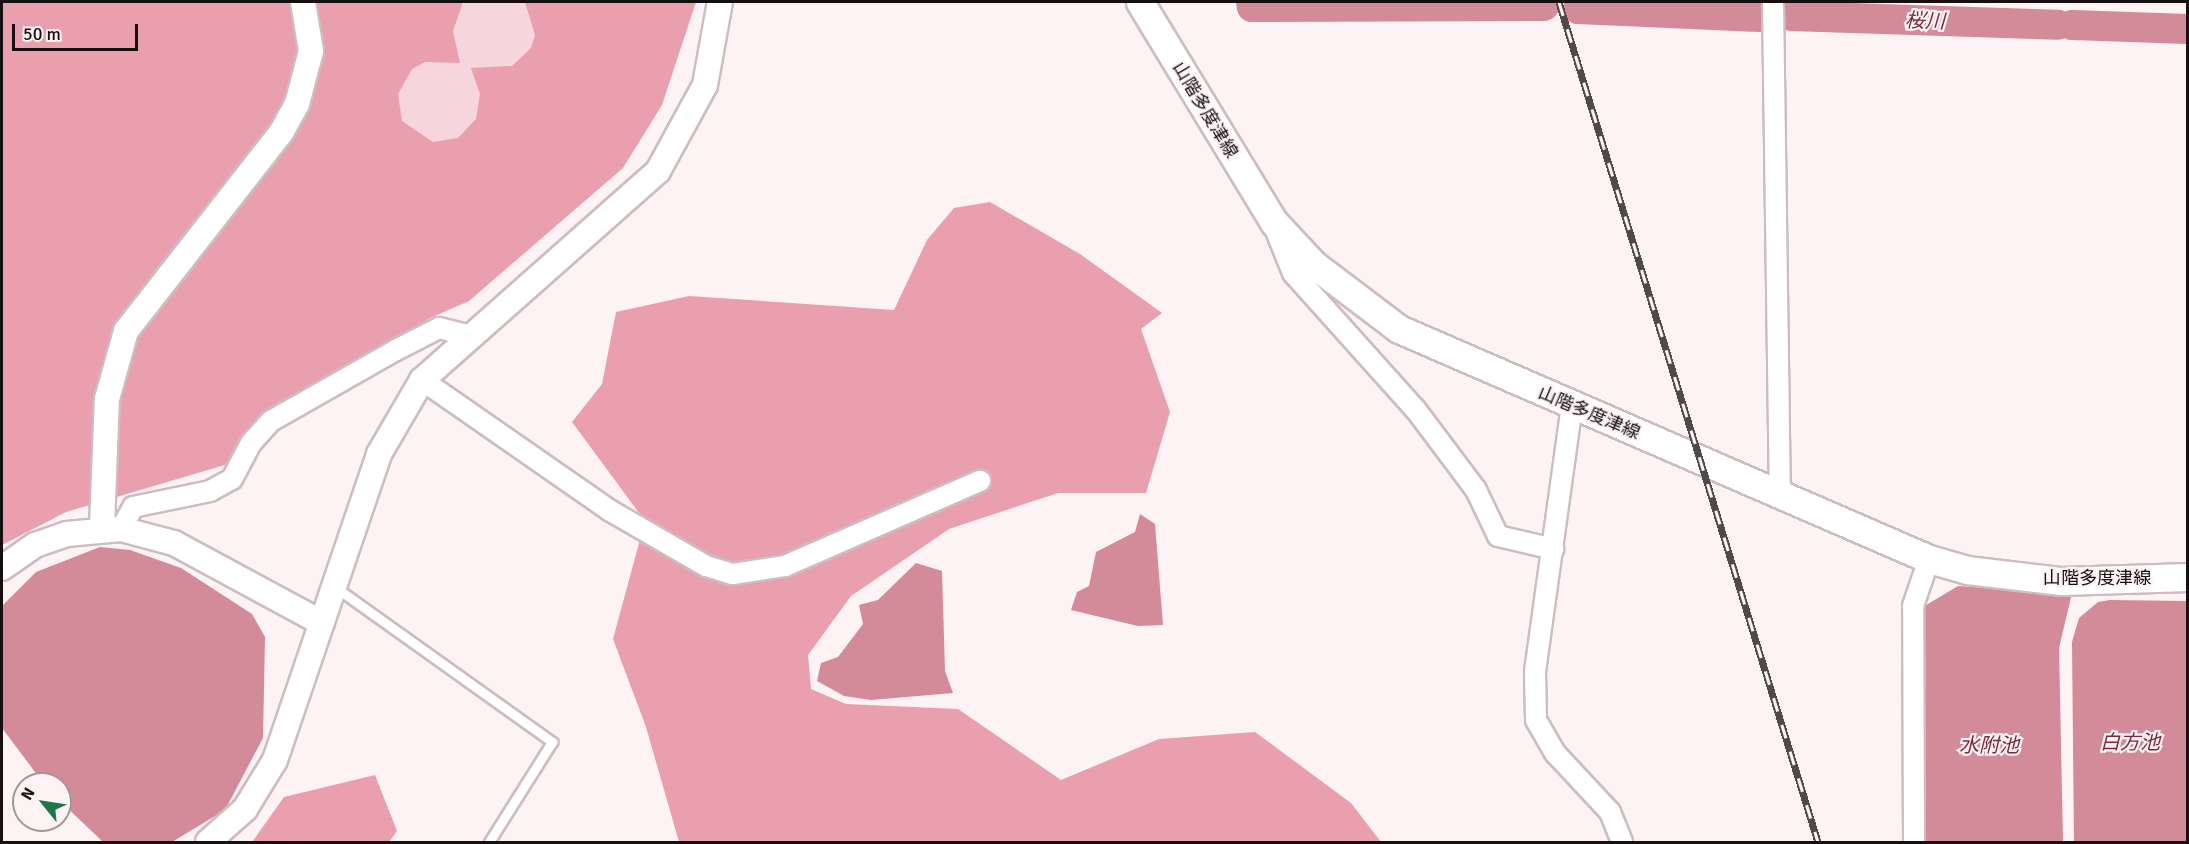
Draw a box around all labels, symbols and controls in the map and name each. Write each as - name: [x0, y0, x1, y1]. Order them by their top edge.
- water label: 桜川: [1905, 8, 1945, 34]
- scale bar: [15, 12, 141, 50]
- text: 50 m: [23, 23, 61, 45]
- street label: 山階多度津線: [1168, 58, 1242, 162]
- street label: 山階多度津線: [1535, 382, 1643, 444]
- street label: 山階多度津線: [2043, 567, 2151, 589]
- water label: 白方池: [2100, 730, 2160, 754]
- water label: 水附池: [1959, 733, 2019, 757]
- north arrow: [12, 772, 72, 832]
- text: N: [17, 784, 40, 804]

